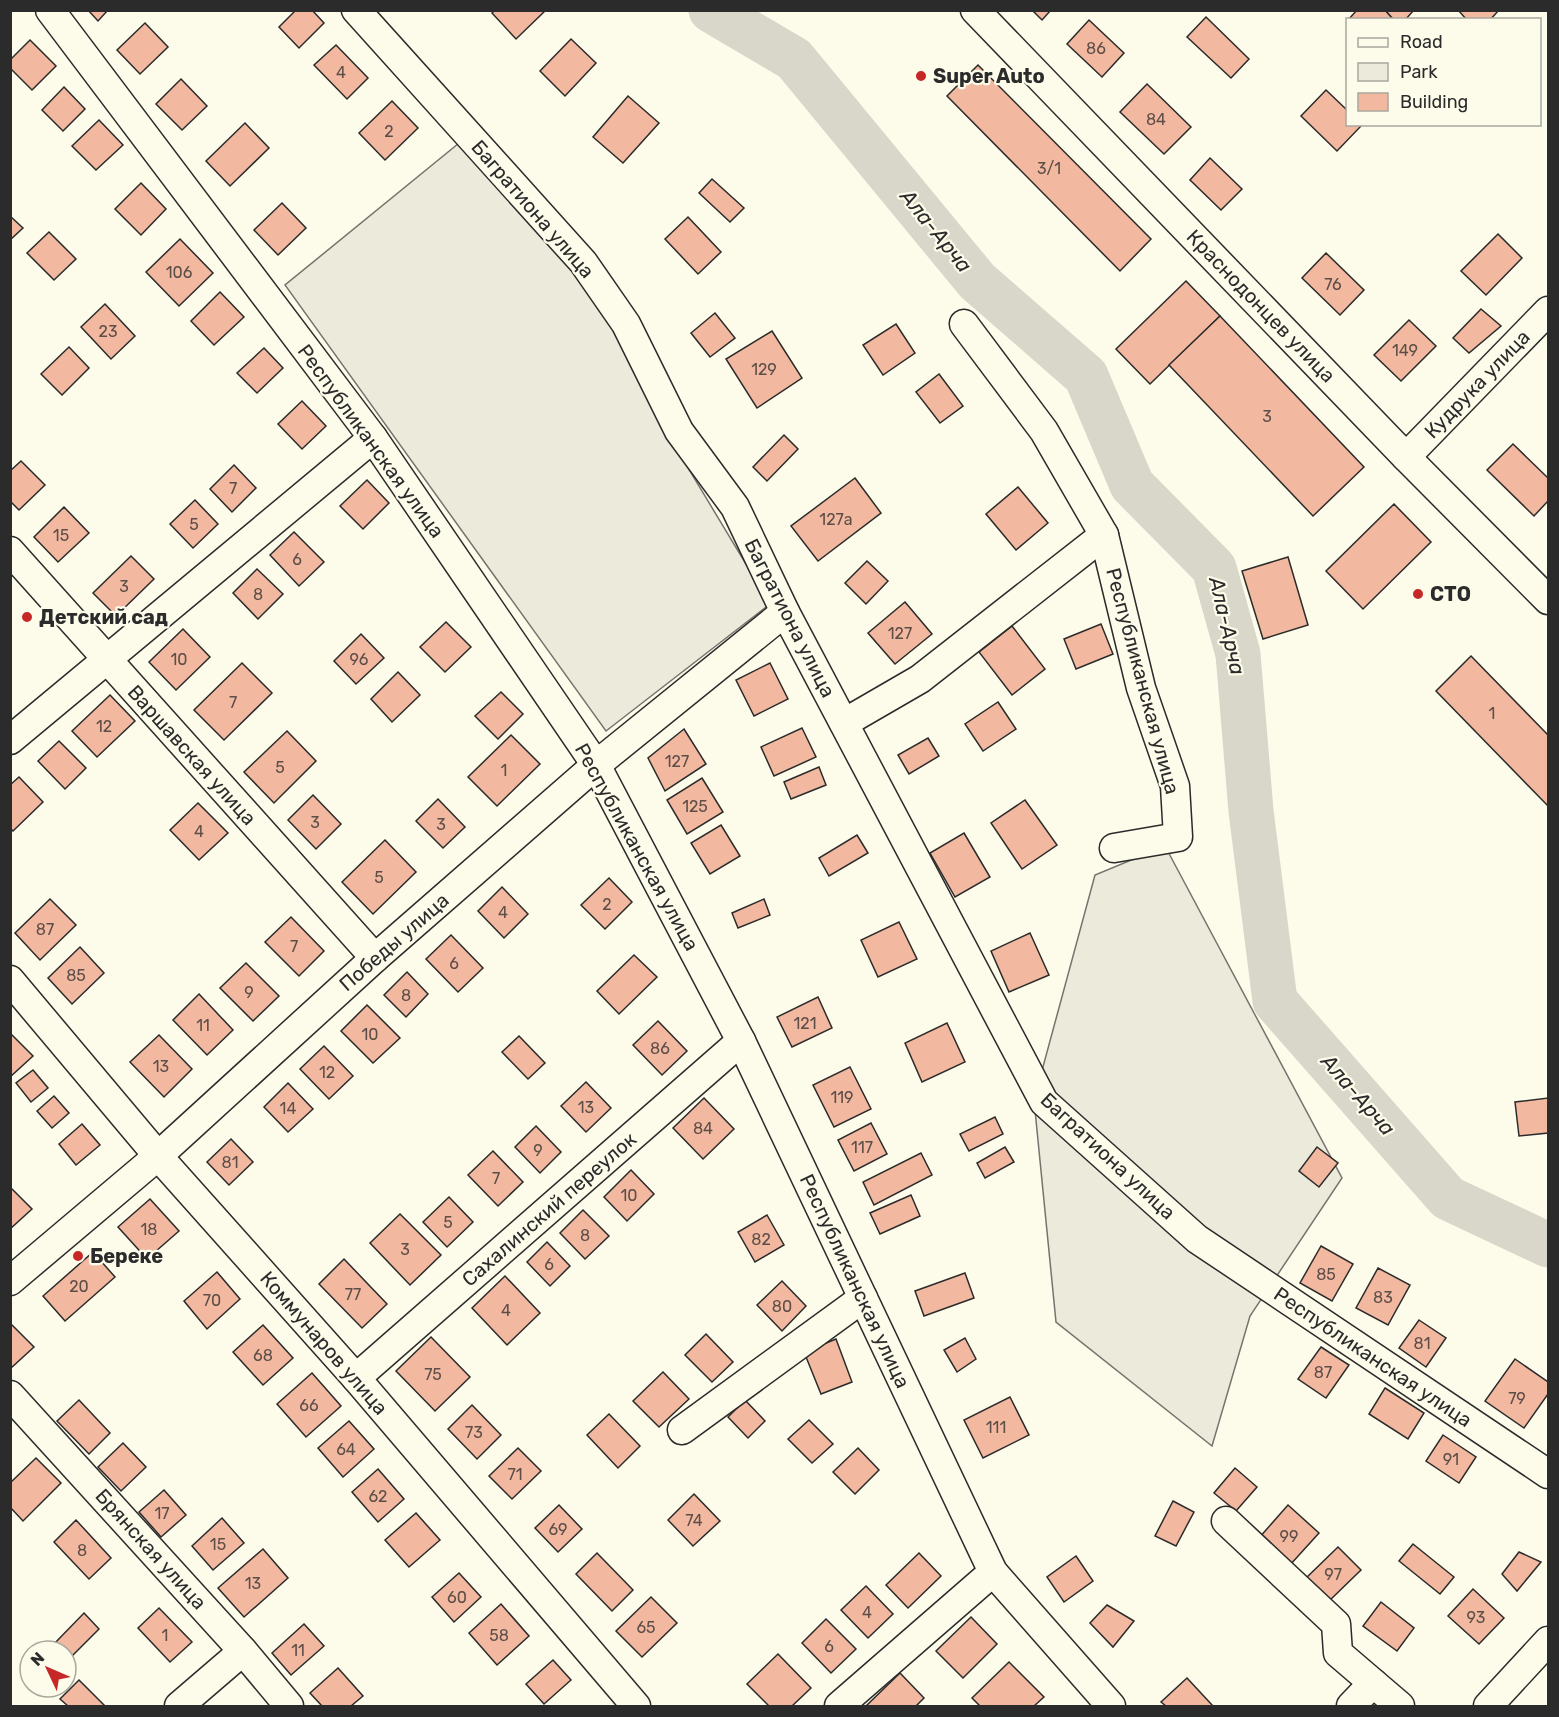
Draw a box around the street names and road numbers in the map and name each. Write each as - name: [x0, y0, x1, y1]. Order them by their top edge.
- street label: Багратиона улица: [467, 135, 599, 283]
- street label: Краснодонцев улица: [1182, 225, 1340, 387]
- street label: Кудрука улица: [1419, 325, 1535, 443]
- street label: Республиканская улица: [293, 340, 449, 542]
- street label: Багратиона улица: [740, 535, 840, 701]
- street label: Республиканская улица: [1101, 565, 1185, 797]
- street label: Варшавская улица: [123, 680, 261, 830]
- street label: Республиканская улица: [570, 739, 704, 955]
- street label: Победы улица: [334, 888, 454, 996]
- street label: Багратиона улица: [1036, 1088, 1180, 1224]
- street label: Сахалинский переулок: [457, 1127, 641, 1291]
- street label: Республиканская улица: [795, 1170, 915, 1392]
- street label: Коммунаров улица: [255, 1266, 393, 1420]
- street label: Республиканская улица: [1270, 1282, 1476, 1432]
- street label: Брянская улица: [91, 1484, 211, 1614]

